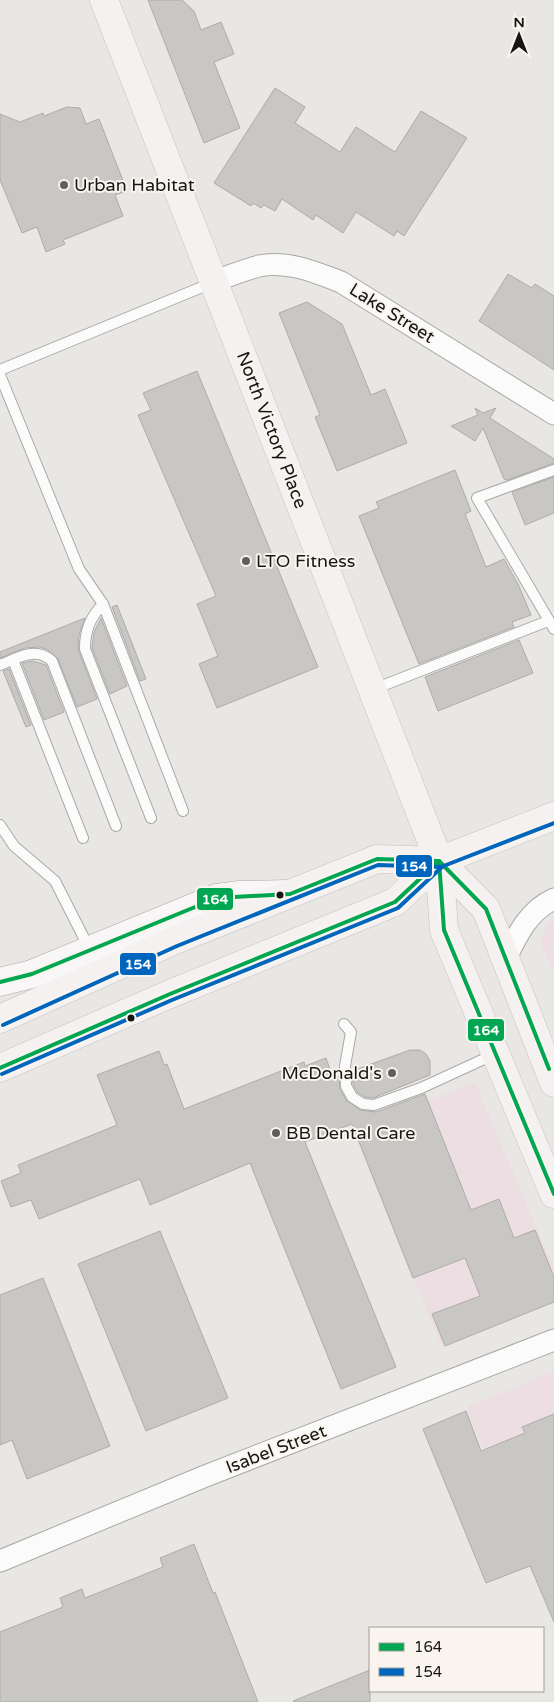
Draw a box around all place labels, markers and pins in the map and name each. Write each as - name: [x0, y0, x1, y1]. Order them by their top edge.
- place label: Urban Habitat: [74, 174, 195, 196]
- marker: Urban Habitat: [58, 179, 70, 191]
- place label: LTO Fitness: [256, 550, 355, 572]
- marker: LTO Fitness: [240, 555, 252, 567]
- unlabelled marker: [275, 890, 285, 900]
- unlabelled marker: [126, 1013, 136, 1023]
- place label: McDonald's: [282, 1062, 382, 1084]
- marker: McDonald's: [386, 1067, 398, 1079]
- place label: BB Dental Care: [286, 1122, 415, 1144]
- marker: BB Dental Care: [270, 1127, 282, 1139]

